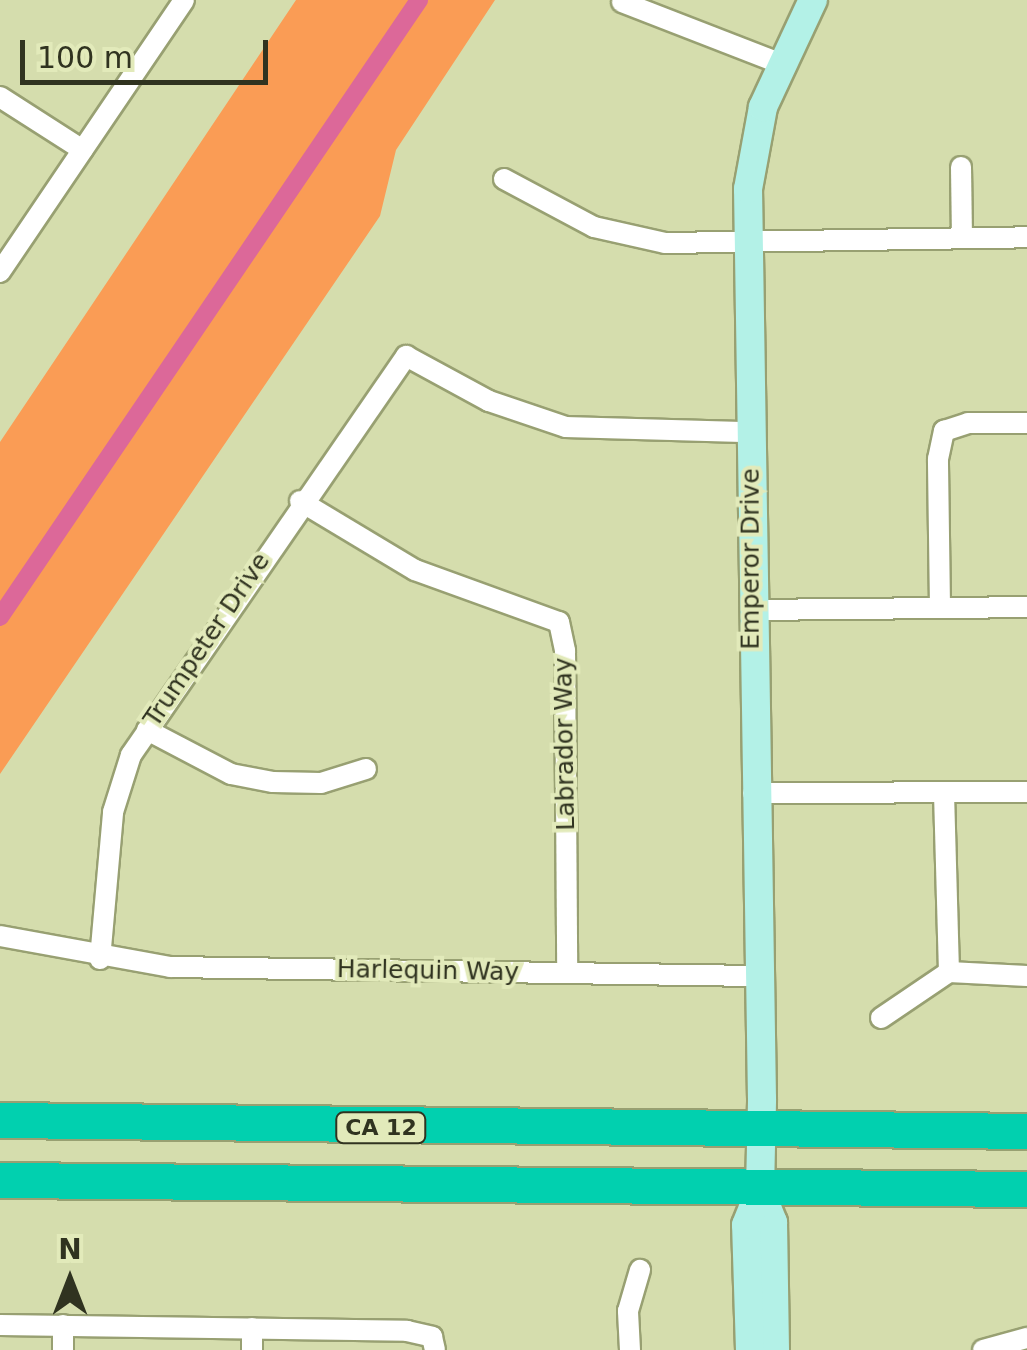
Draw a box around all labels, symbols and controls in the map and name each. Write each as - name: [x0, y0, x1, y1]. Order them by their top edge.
- scale bar: [25, 20, 272, 82]
- text: 100 m: [37, 40, 133, 75]
- street label: Emperor Drive: [736, 468, 766, 650]
- street label: Trumpeter Drive: [138, 547, 276, 733]
- street label: Labrador Way: [548, 657, 582, 831]
- street label: Harlequin Way: [337, 954, 519, 988]
- road number: CA 12: [334, 1111, 428, 1145]
- north arrow: [20, 1230, 120, 1330]
- text: N: [58, 1233, 82, 1266]

